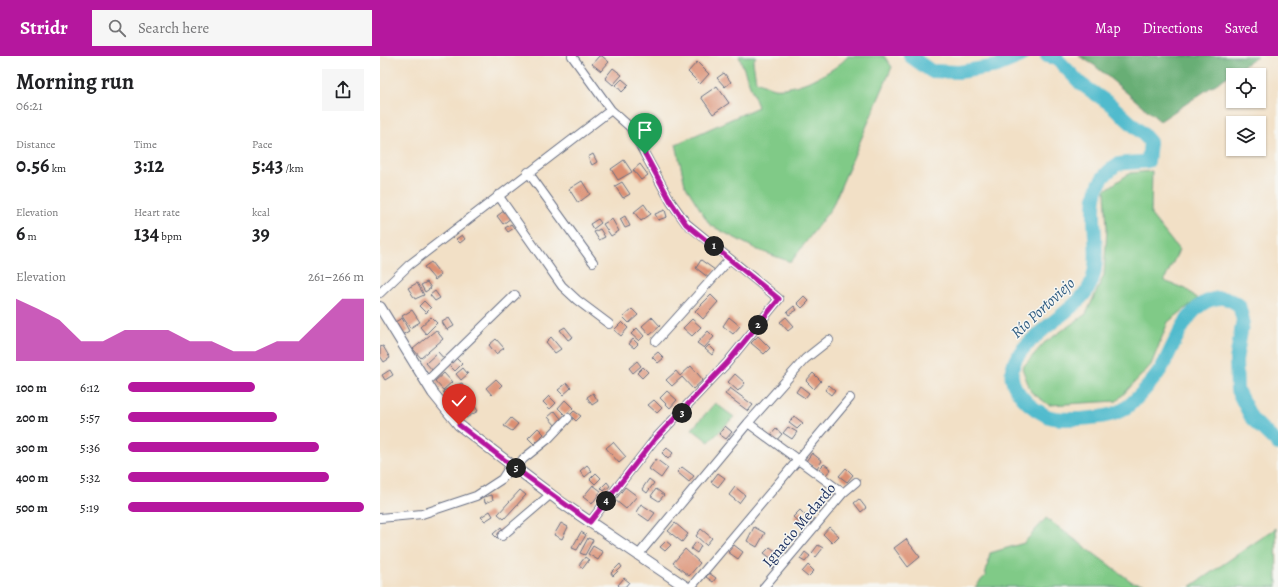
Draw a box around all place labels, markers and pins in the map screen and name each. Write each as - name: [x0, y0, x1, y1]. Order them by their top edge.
- pin: [628, 113, 662, 154]
- pin: 1: [704, 236, 724, 256]
- pin: 2: [748, 315, 768, 335]
- pin: [442, 384, 476, 425]
- pin: 3: [672, 403, 692, 423]
- pin: 5: [506, 458, 526, 478]
- pin: 4: [596, 491, 616, 511]

